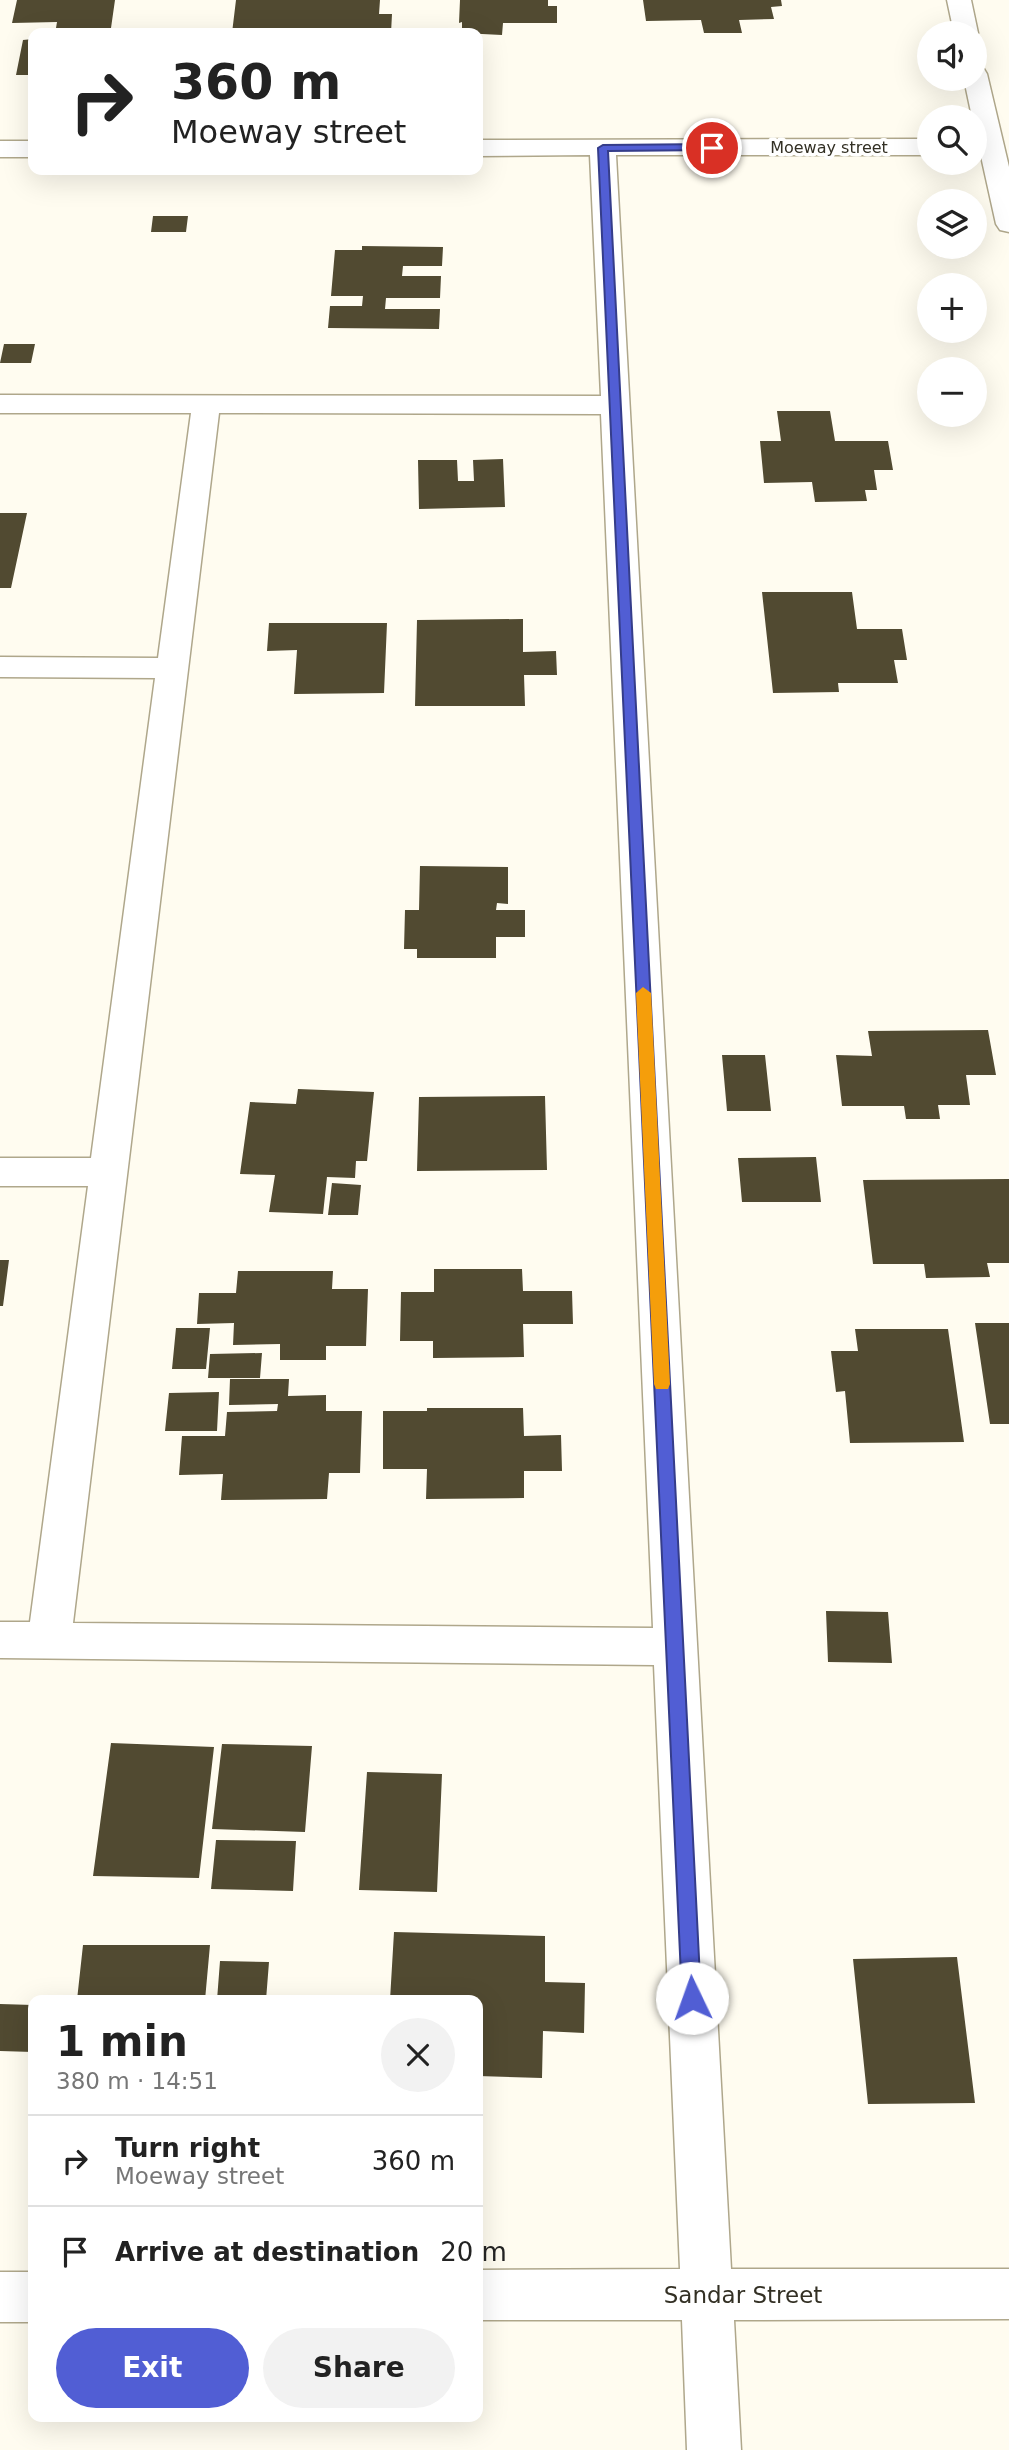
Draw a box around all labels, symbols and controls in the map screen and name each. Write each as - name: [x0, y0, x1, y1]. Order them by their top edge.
- map controls: [917, 21, 987, 427]
- button: sound: [917, 21, 987, 91]
- text: 360 m: [171, 54, 341, 111]
- icon: right: [56, 56, 147, 147]
- button: search: [917, 105, 987, 175]
- text: Moeway street: [171, 113, 406, 151]
- pin: [682, 118, 742, 178]
- icon: arrive: [693, 129, 731, 167]
- street label: Moeway street: [770, 138, 888, 157]
- button: layers: [917, 189, 987, 259]
- button: +: [917, 273, 987, 343]
- button: −: [917, 357, 987, 427]
- position arrow: [655, 1961, 729, 2035]
- text: 1 min: [56, 2017, 188, 2066]
- button: close: [381, 2018, 455, 2092]
- text: 380 m · 14:51: [56, 2068, 218, 2094]
- text: Turn right: [115, 2133, 260, 2163]
- icon: right: [56, 2142, 94, 2180]
- text: 360 m: [372, 2146, 455, 2176]
- text: Moeway street: [115, 2163, 284, 2189]
- icon: arrive: [56, 2233, 94, 2271]
- text: Arrive at destination: [115, 2237, 419, 2267]
- text: 20 m: [440, 2237, 507, 2267]
- street label: Sandar Street: [664, 2282, 822, 2308]
- button: Exit: [56, 2328, 249, 2408]
- button: Share: [263, 2328, 455, 2408]

